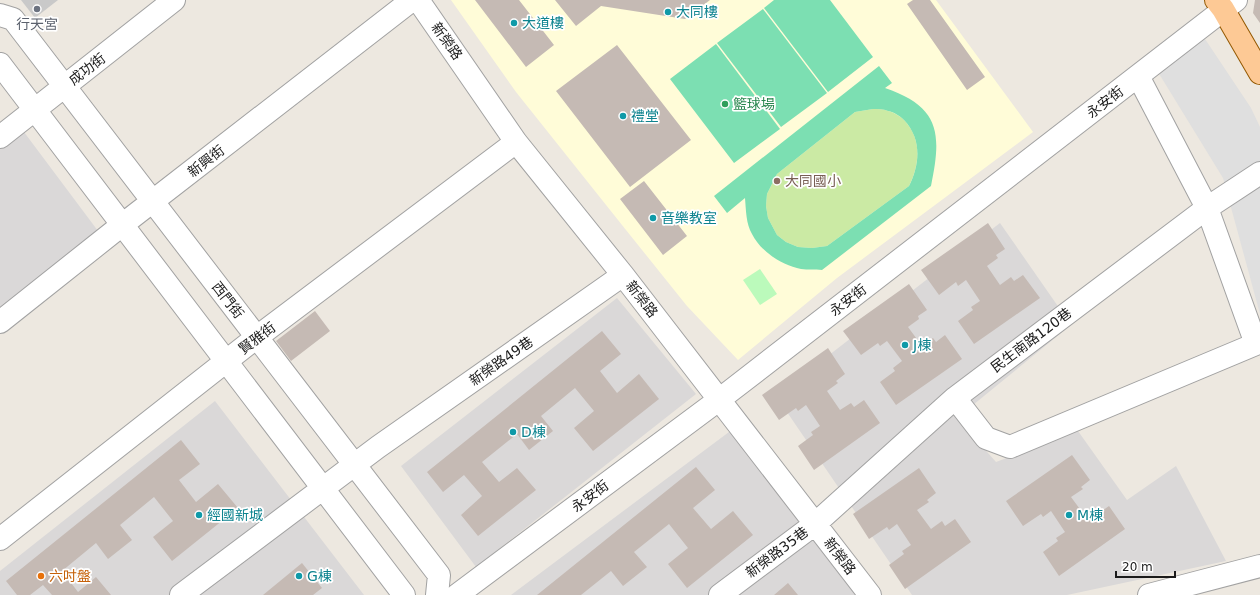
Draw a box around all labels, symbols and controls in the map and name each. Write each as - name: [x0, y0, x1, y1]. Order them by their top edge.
- marker: 行天宮: [32, 4, 42, 14]
- place label: 大同樓: [676, 4, 718, 20]
- marker: 大同樓: [663, 7, 673, 17]
- place label: 大道樓: [522, 15, 564, 31]
- place label: 行天宮: [16, 16, 58, 32]
- marker: 大道樓: [509, 18, 519, 28]
- street label: 新榮路: [428, 19, 466, 63]
- street label: 成功街: [66, 50, 108, 88]
- street label: 永安街: [1084, 83, 1126, 121]
- place label: 籃球場: [733, 96, 775, 112]
- marker: 籃球場: [720, 99, 730, 109]
- place label: 禮堂: [631, 108, 659, 124]
- marker: 禮堂: [618, 111, 628, 121]
- street label: 新興街: [185, 142, 227, 180]
- place label: 大同國小: [785, 173, 841, 189]
- marker: 大同國小: [772, 176, 782, 186]
- place label: 音樂教室: [661, 210, 717, 226]
- marker: 音樂教室: [648, 213, 658, 223]
- street label: 新榮路: [623, 278, 661, 320]
- street label: 西門街: [209, 279, 247, 321]
- street label: 永安街: [827, 281, 869, 319]
- street label: 民生南路120巷: [988, 305, 1074, 375]
- street label: 賢雅街: [235, 319, 279, 357]
- street label: 新榮路49巷: [466, 333, 536, 389]
- place label: J棟: [912, 337, 931, 353]
- marker: J棟: [900, 340, 910, 350]
- place label: D棟: [521, 424, 546, 440]
- marker: D棟: [508, 427, 518, 437]
- street label: 永安街: [568, 477, 612, 515]
- place label: 經國新城: [207, 507, 263, 523]
- place label: M棟: [1077, 507, 1103, 523]
- marker: 經國新城: [194, 510, 204, 520]
- marker: M棟: [1064, 510, 1074, 520]
- street label: 新榮路35巷: [743, 523, 811, 581]
- street label: 新榮路: [821, 534, 859, 578]
- scale bar: [1116, 553, 1175, 579]
- text: 20 m: [1122, 560, 1153, 574]
- place label: 六吋盤: [49, 568, 91, 584]
- place label: G棟: [307, 568, 332, 584]
- marker: 六吋盤: [36, 571, 46, 581]
- marker: G棟: [294, 571, 304, 581]

